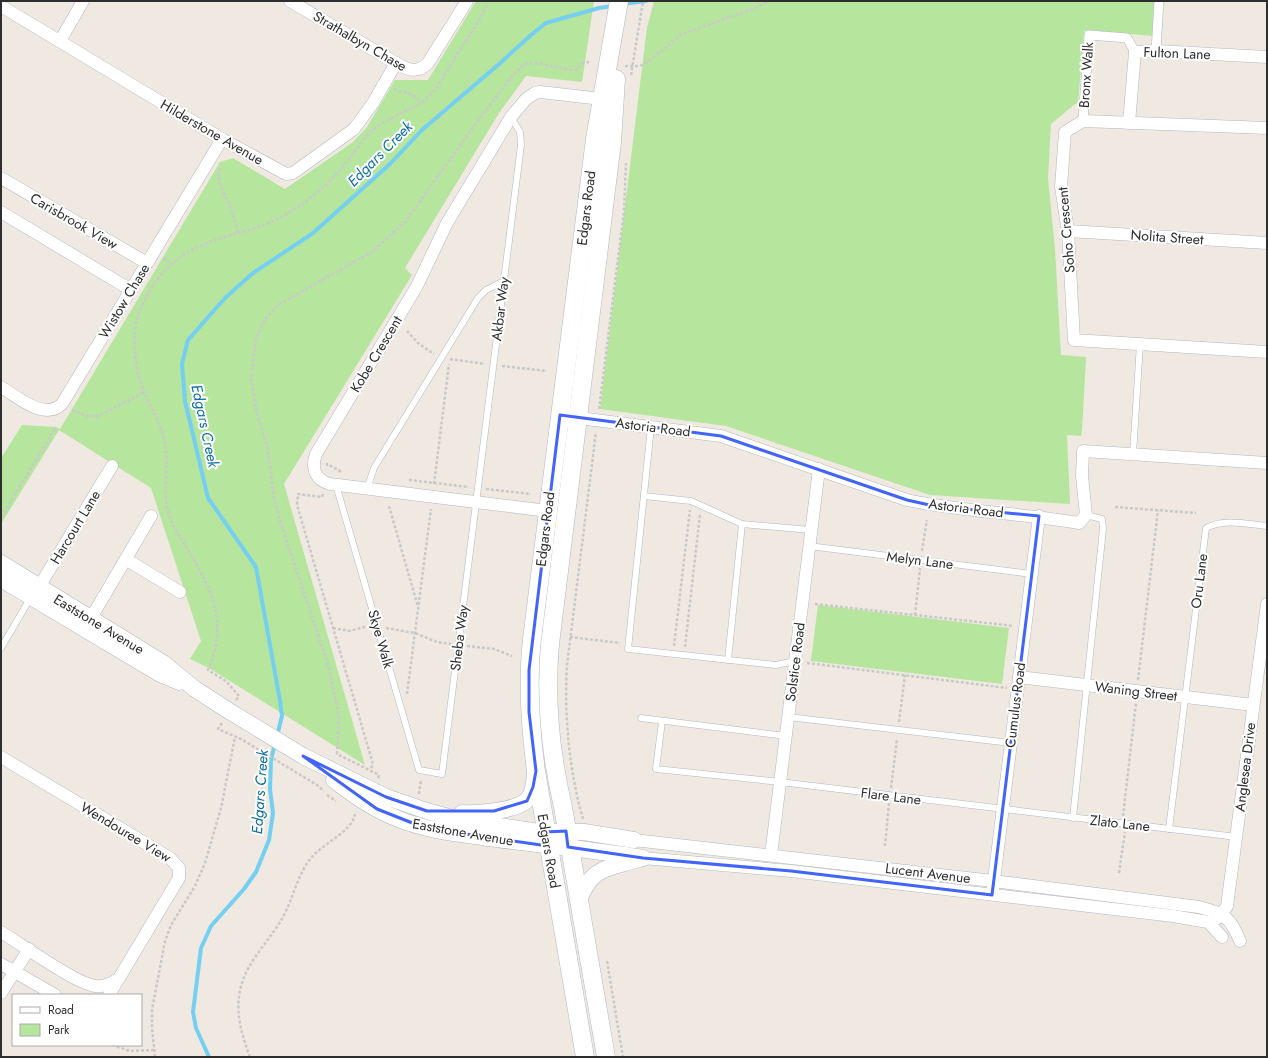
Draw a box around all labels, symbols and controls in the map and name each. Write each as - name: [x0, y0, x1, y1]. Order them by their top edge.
- street label: Strathalbyn Chase: [309, 6, 411, 76]
- street label: Bronx Walk: [1074, 41, 1098, 109]
- street label: Fulton Lane: [1143, 42, 1211, 64]
- street label: Hilderstone Avenue: [157, 94, 267, 170]
- water label: Edgars Creek: [342, 116, 418, 192]
- street label: Edgars Road: [571, 169, 601, 247]
- street label: Soho Crescent: [1052, 186, 1080, 274]
- street label: Carisbrook View: [27, 188, 122, 254]
- street label: Nolita Street: [1130, 224, 1205, 250]
- street label: Wistow Chase: [94, 260, 154, 342]
- street label: Akbar Way: [486, 275, 514, 342]
- street label: Kobe Crescent: [345, 311, 407, 396]
- water label: Edgars Creek: [185, 382, 225, 470]
- street label: Astoria Road: [614, 412, 692, 442]
- street label: Harcourt Lane: [45, 486, 105, 568]
- street label: Edgars Road: [530, 490, 560, 568]
- street label: Astoria Road: [927, 493, 1005, 523]
- street label: Melyn Lane: [885, 546, 955, 574]
- street label: Oru Lane: [1186, 552, 1212, 610]
- street label: Eaststone Avenue: [50, 589, 148, 659]
- street label: Sheba Way: [445, 603, 473, 672]
- street label: Skye Walk: [363, 607, 399, 671]
- street label: Solstice Road: [780, 621, 810, 703]
- street label: Cumulus Road: [1000, 661, 1030, 749]
- street label: Waning Street: [1094, 676, 1179, 706]
- street label: Anglesea Drive: [1230, 721, 1260, 813]
- water label: Edgars Creek: [246, 749, 274, 835]
- street label: Flare Lane: [860, 782, 922, 810]
- street label: Wendouree View: [77, 797, 176, 867]
- street label: Zlato Lane: [1089, 810, 1151, 836]
- street label: Edgars Road: [533, 812, 565, 890]
- street label: Eaststone Avenue: [411, 813, 515, 851]
- street label: Lucent Avenue: [884, 858, 972, 888]
- legend: [12, 994, 142, 1046]
- text: Road: [48, 1001, 74, 1019]
- text: Park: [48, 1021, 70, 1039]

